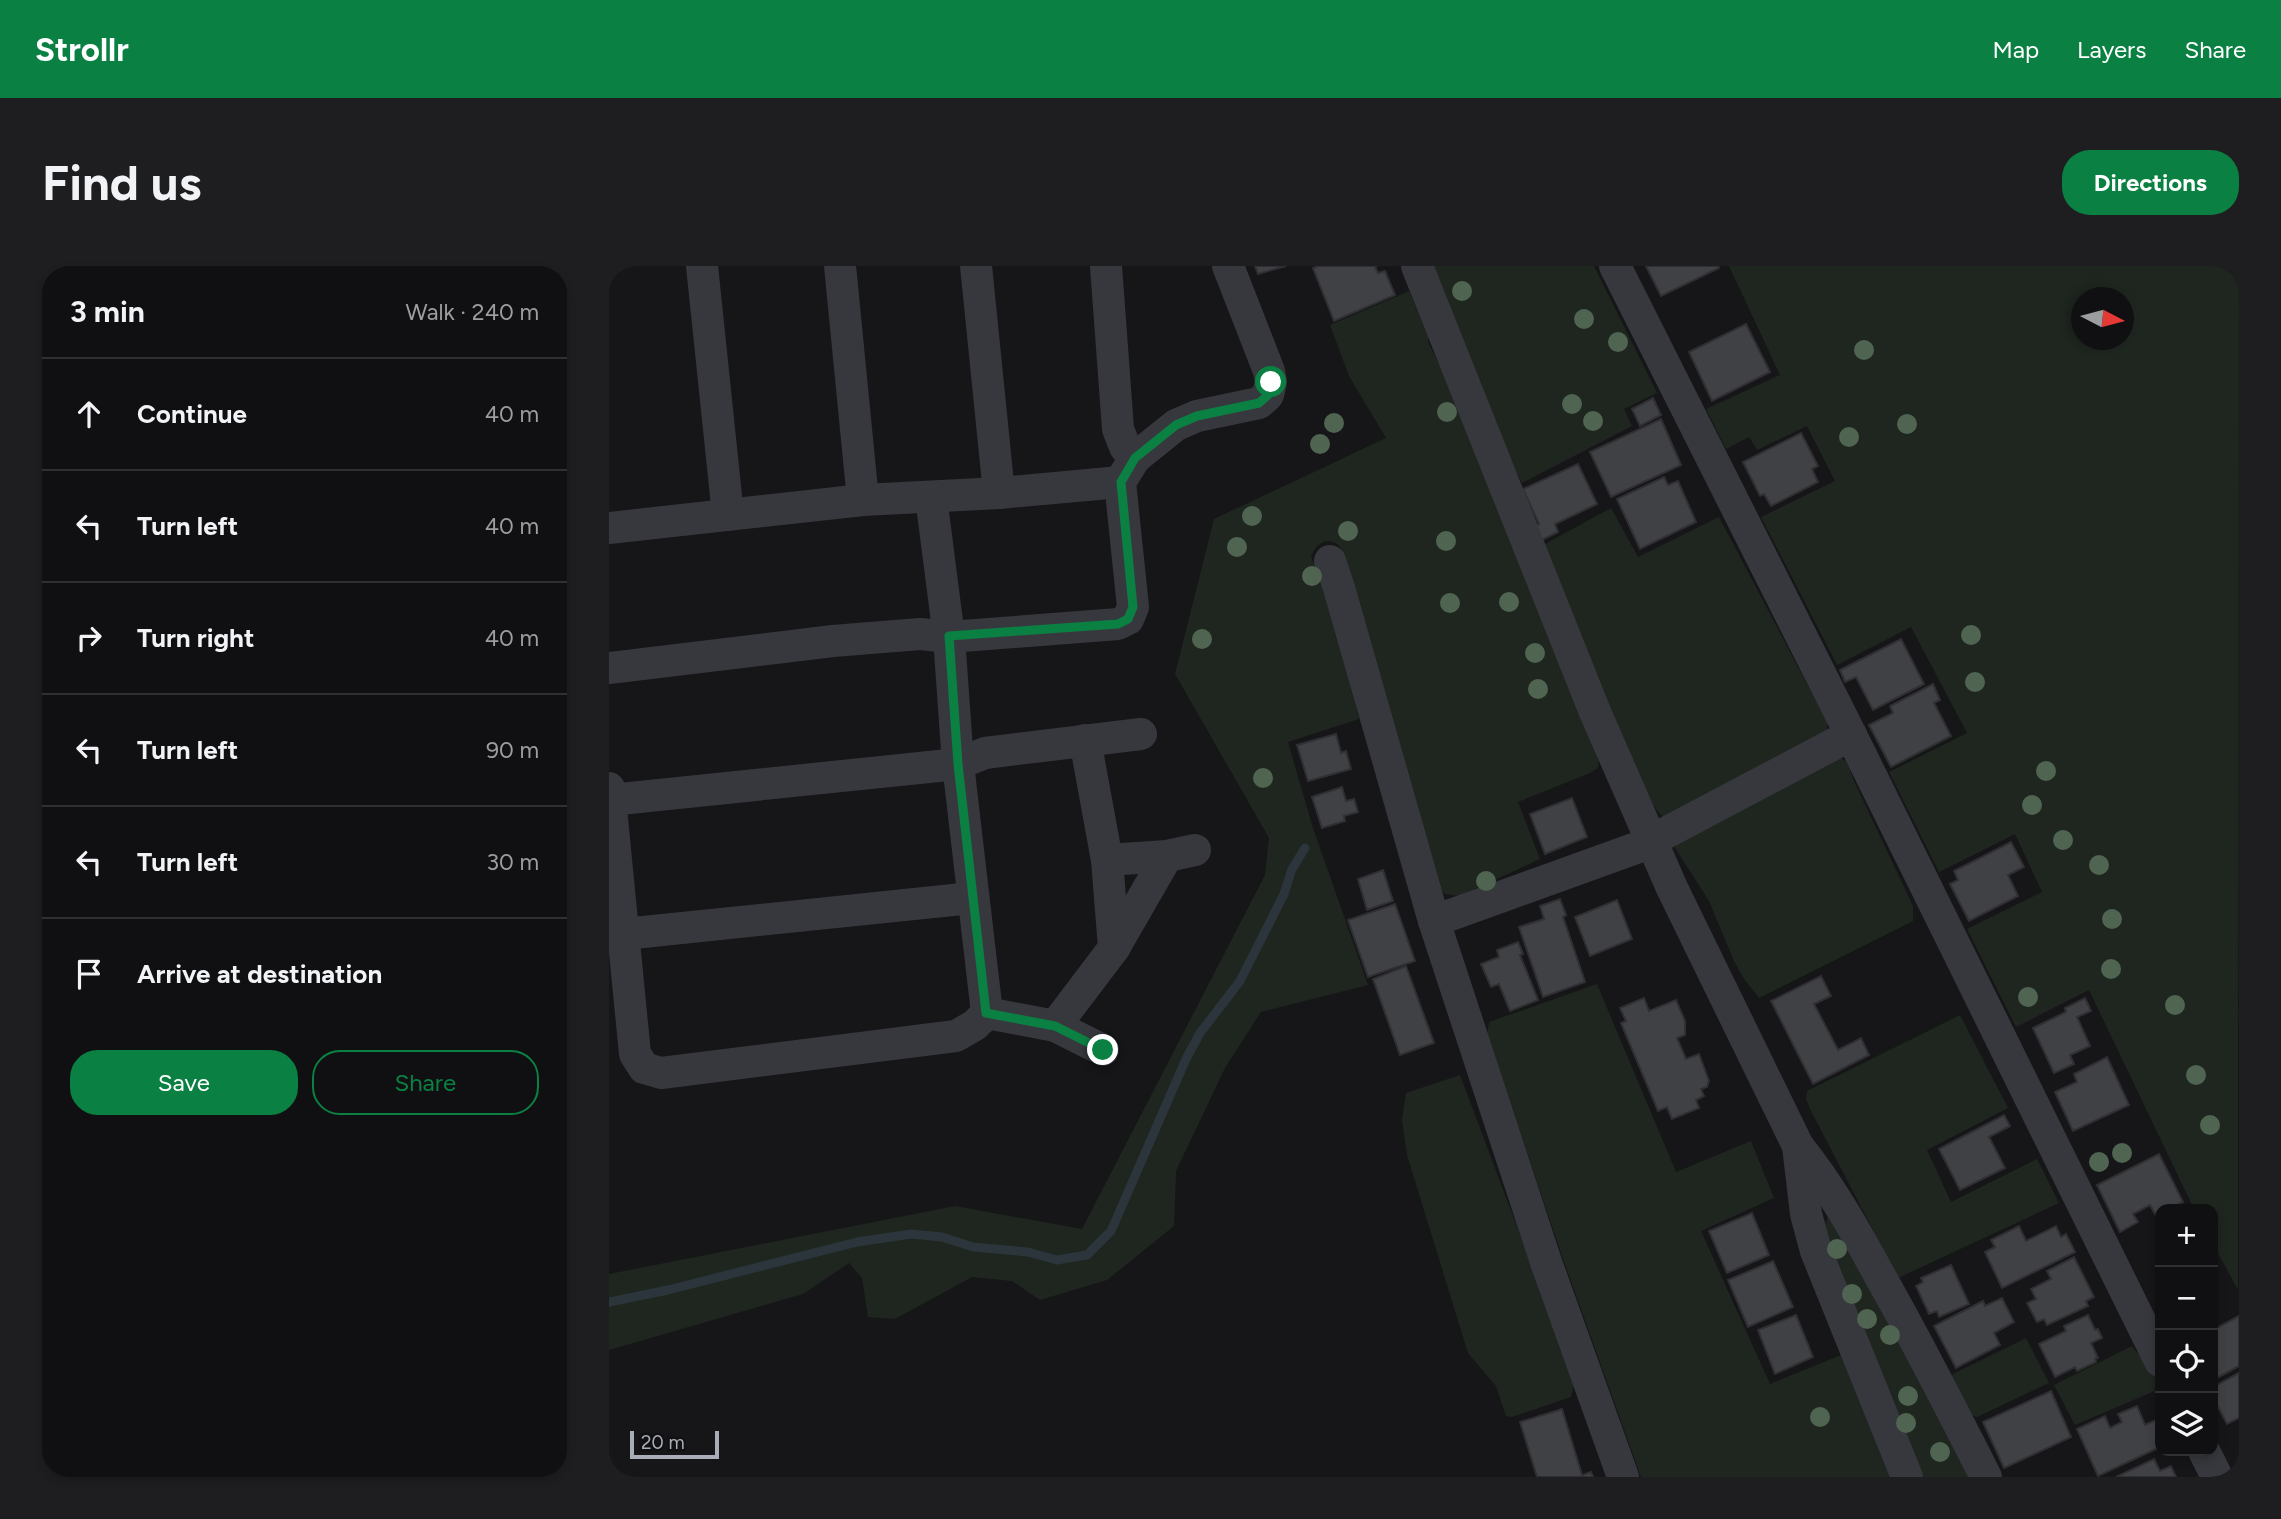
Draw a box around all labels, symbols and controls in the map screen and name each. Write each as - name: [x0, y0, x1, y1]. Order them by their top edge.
- text: Strollr: [35, 30, 129, 69]
- text: Map: [1992, 35, 2039, 64]
- text: Layers: [2077, 35, 2146, 64]
- text: Share: [2184, 35, 2246, 64]
- button: Directions: [2062, 150, 2239, 215]
- text: Find us: [42, 153, 201, 212]
- north arrow: [2071, 287, 2134, 350]
- text: 3 min: [70, 293, 145, 330]
- text: Walk · 240 m: [406, 298, 539, 326]
- route start: [1255, 366, 1286, 397]
- icon: ahead: [70, 395, 108, 433]
- text: Continue: [137, 398, 247, 430]
- text: 40 m: [485, 400, 539, 428]
- icon: left: [70, 507, 108, 545]
- text: Turn left: [137, 510, 238, 542]
- text: 40 m: [485, 512, 539, 540]
- icon: right: [70, 619, 108, 657]
- text: Turn right: [137, 622, 254, 654]
- text: 40 m: [485, 624, 539, 652]
- icon: left: [70, 731, 108, 769]
- text: Turn left: [137, 734, 238, 766]
- text: 90 m: [486, 736, 539, 764]
- icon: left: [70, 843, 108, 881]
- text: Turn left: [137, 846, 238, 878]
- text: 30 m: [486, 848, 539, 876]
- icon: arrive: [70, 955, 108, 993]
- text: Arrive at destination: [137, 958, 382, 990]
- route end: [1087, 1034, 1118, 1065]
- button: Save: [70, 1050, 298, 1115]
- button: Share: [312, 1050, 539, 1115]
- map controls: [2155, 1204, 2218, 1456]
- button: +: [2155, 1204, 2218, 1267]
- button: −: [2155, 1267, 2218, 1330]
- button: locate: [2155, 1330, 2218, 1393]
- button: layers: [2155, 1393, 2218, 1456]
- scale bar: [630, 1428, 719, 1460]
- text: 20 m: [641, 1431, 685, 1454]

